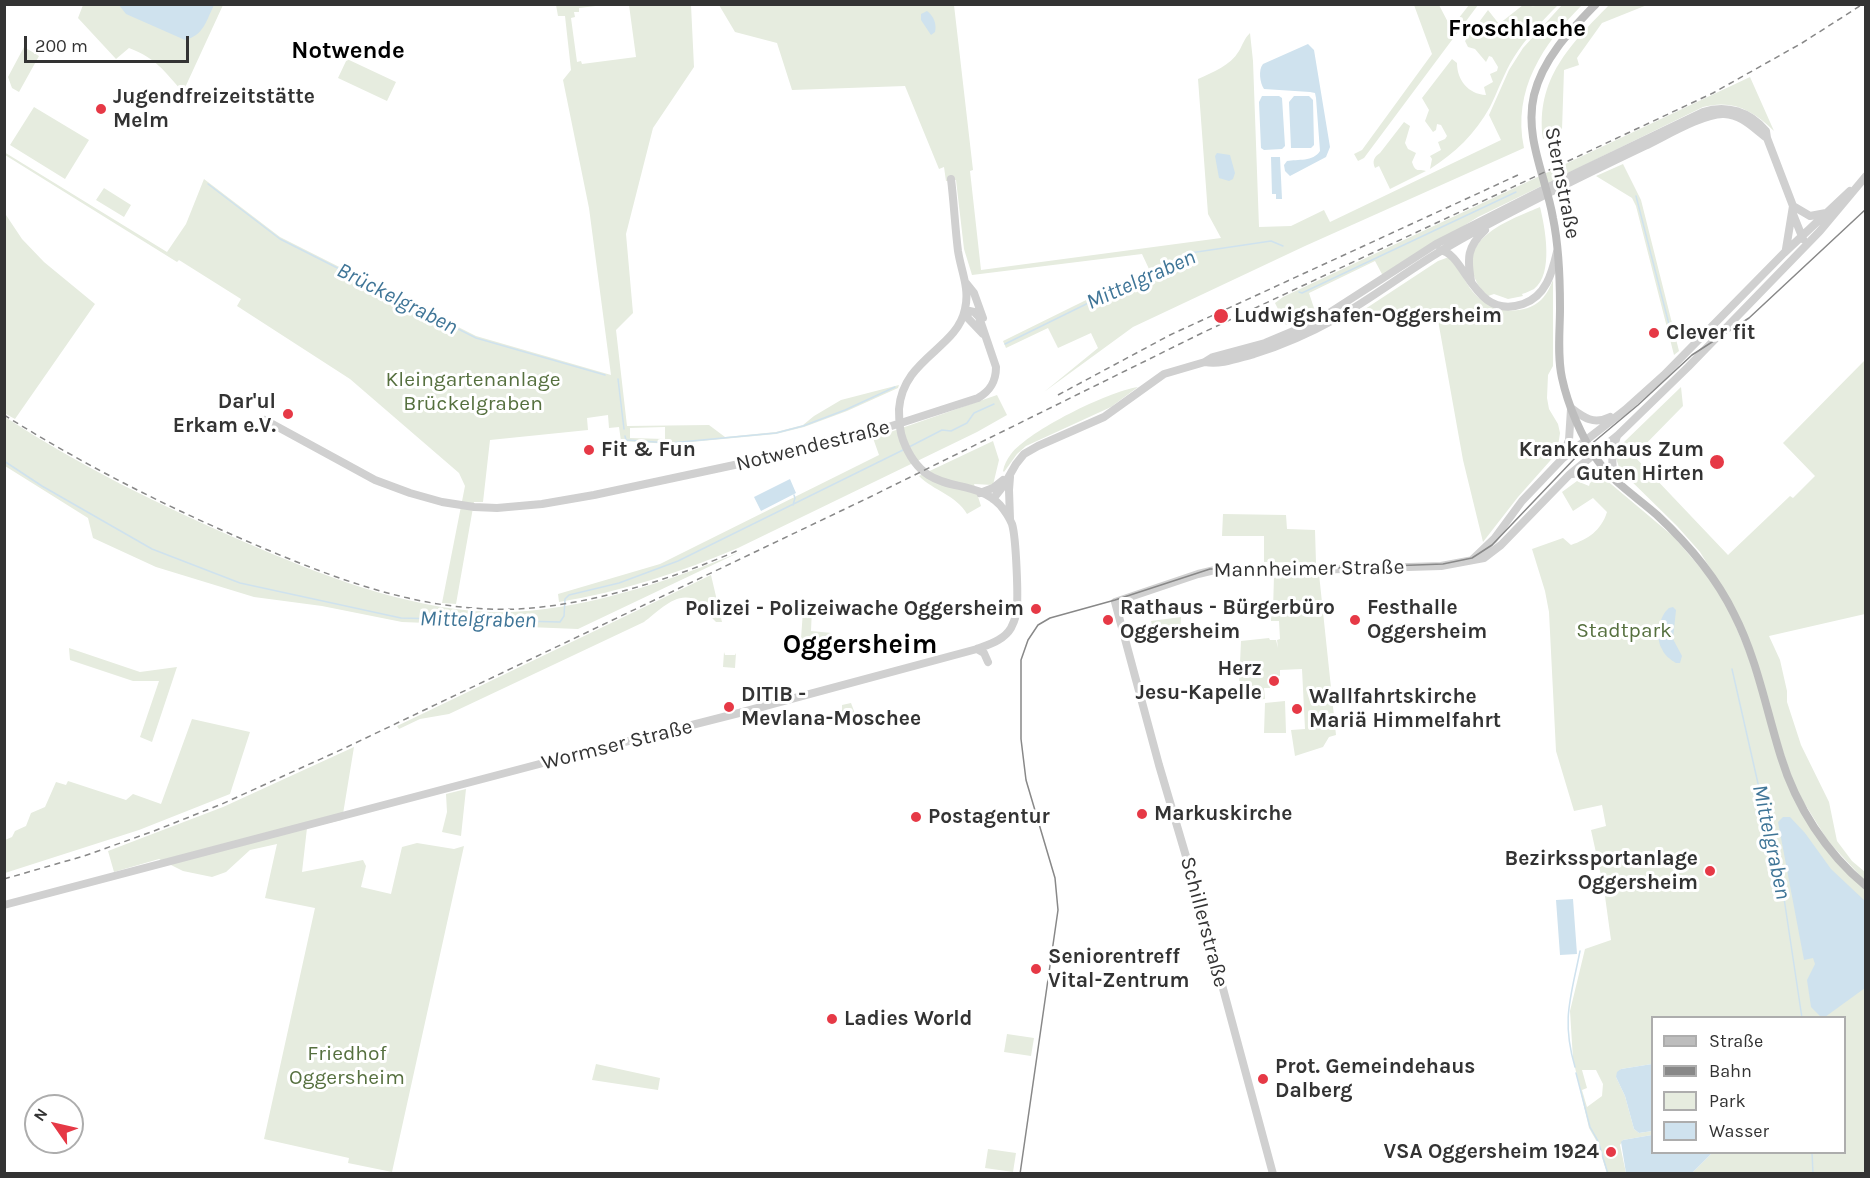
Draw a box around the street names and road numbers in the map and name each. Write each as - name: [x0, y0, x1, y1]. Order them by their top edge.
- street label: Sternstraße: [1539, 125, 1585, 241]
- street label: Notwendestraße: [734, 415, 892, 477]
- street label: Mannheimer Straße: [1213, 555, 1405, 583]
- street label: Wormser Straße: [539, 714, 695, 776]
- street label: Schillerstraße: [1174, 854, 1234, 990]

